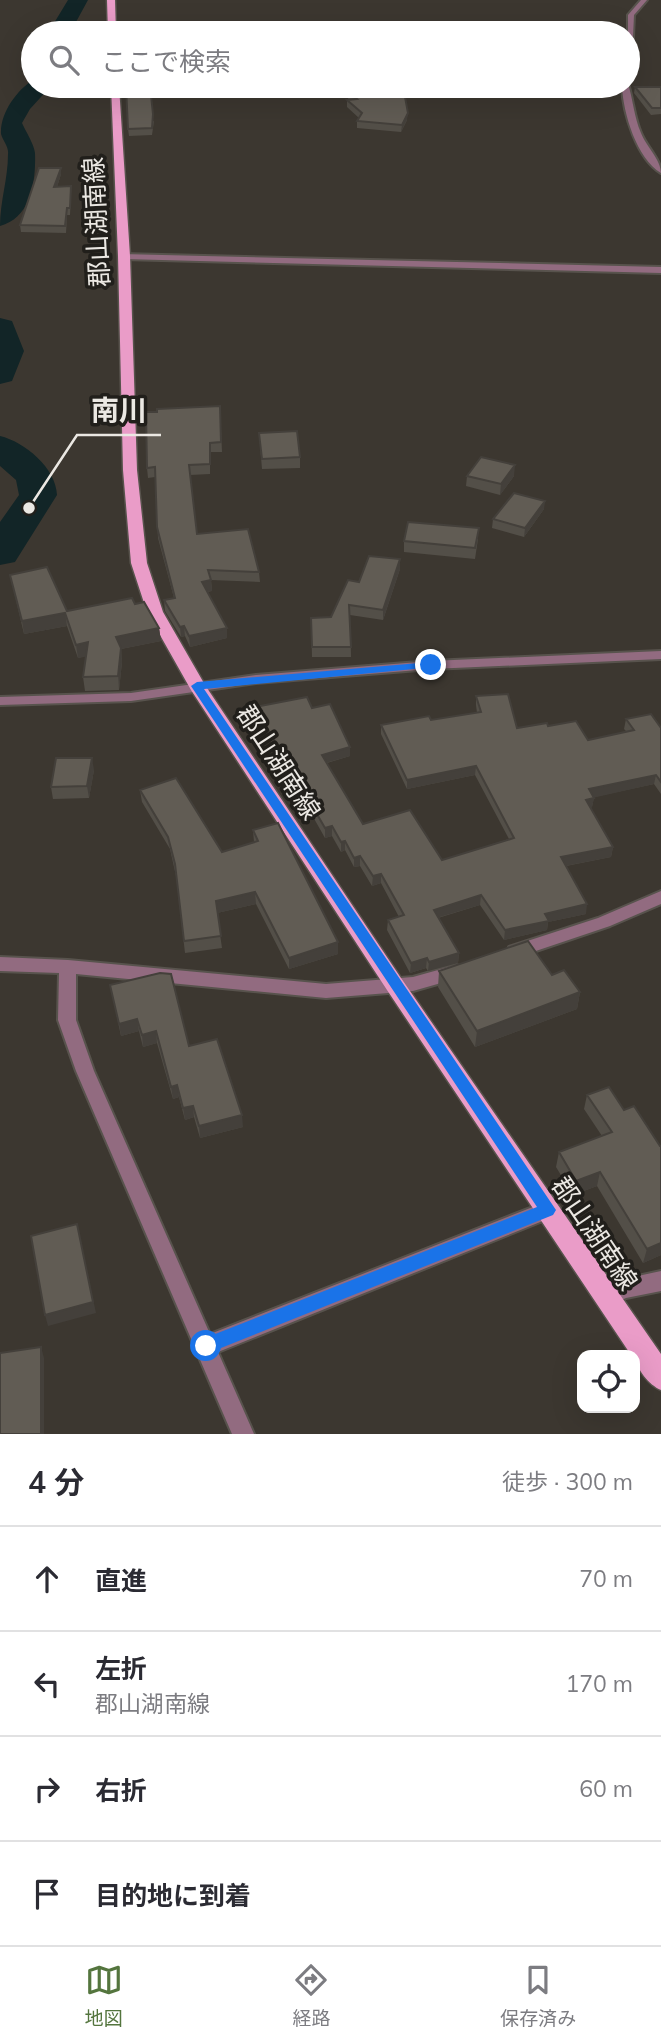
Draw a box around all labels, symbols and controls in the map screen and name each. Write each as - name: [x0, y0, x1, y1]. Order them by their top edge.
- search box: [21, 21, 640, 98]
- icon: search: [45, 41, 83, 79]
- text: ここで検索: [101, 45, 231, 78]
- street label: 郡山湖南線: [76, 156, 116, 288]
- callout: 南川: [77, 386, 161, 435]
- text: 南川: [91, 392, 147, 427]
- route end: [415, 649, 446, 680]
- street label: 郡山湖南線: [230, 698, 328, 826]
- street label: 郡山湖南線: [545, 1170, 645, 1296]
- route start: [190, 1330, 221, 1361]
- map controls: [577, 1350, 640, 1413]
- button: locate: [577, 1350, 640, 1413]
- text: 4 分: [28, 1463, 84, 1501]
- text: 徒歩 · 300 m: [502, 1467, 633, 1496]
- icon: ahead: [28, 1560, 66, 1598]
- text: 直進: [95, 1564, 147, 1597]
- text: 70 m: [579, 1564, 633, 1593]
- text: 左折: [95, 1652, 147, 1685]
- icon: left: [28, 1665, 66, 1703]
- text: 170 m: [565, 1669, 633, 1698]
- text: 郡山湖南線: [95, 1689, 210, 1718]
- icon: right: [28, 1770, 66, 1808]
- text: 右折: [95, 1774, 147, 1807]
- text: 60 m: [579, 1774, 633, 1803]
- icon: arrive: [28, 1875, 66, 1913]
- text: 目的地に到着: [95, 1879, 251, 1912]
- tab: 地図: [85, 1961, 123, 2030]
- tab: 経路: [292, 1961, 330, 2030]
- tab: 保存済み: [500, 1961, 576, 2030]

